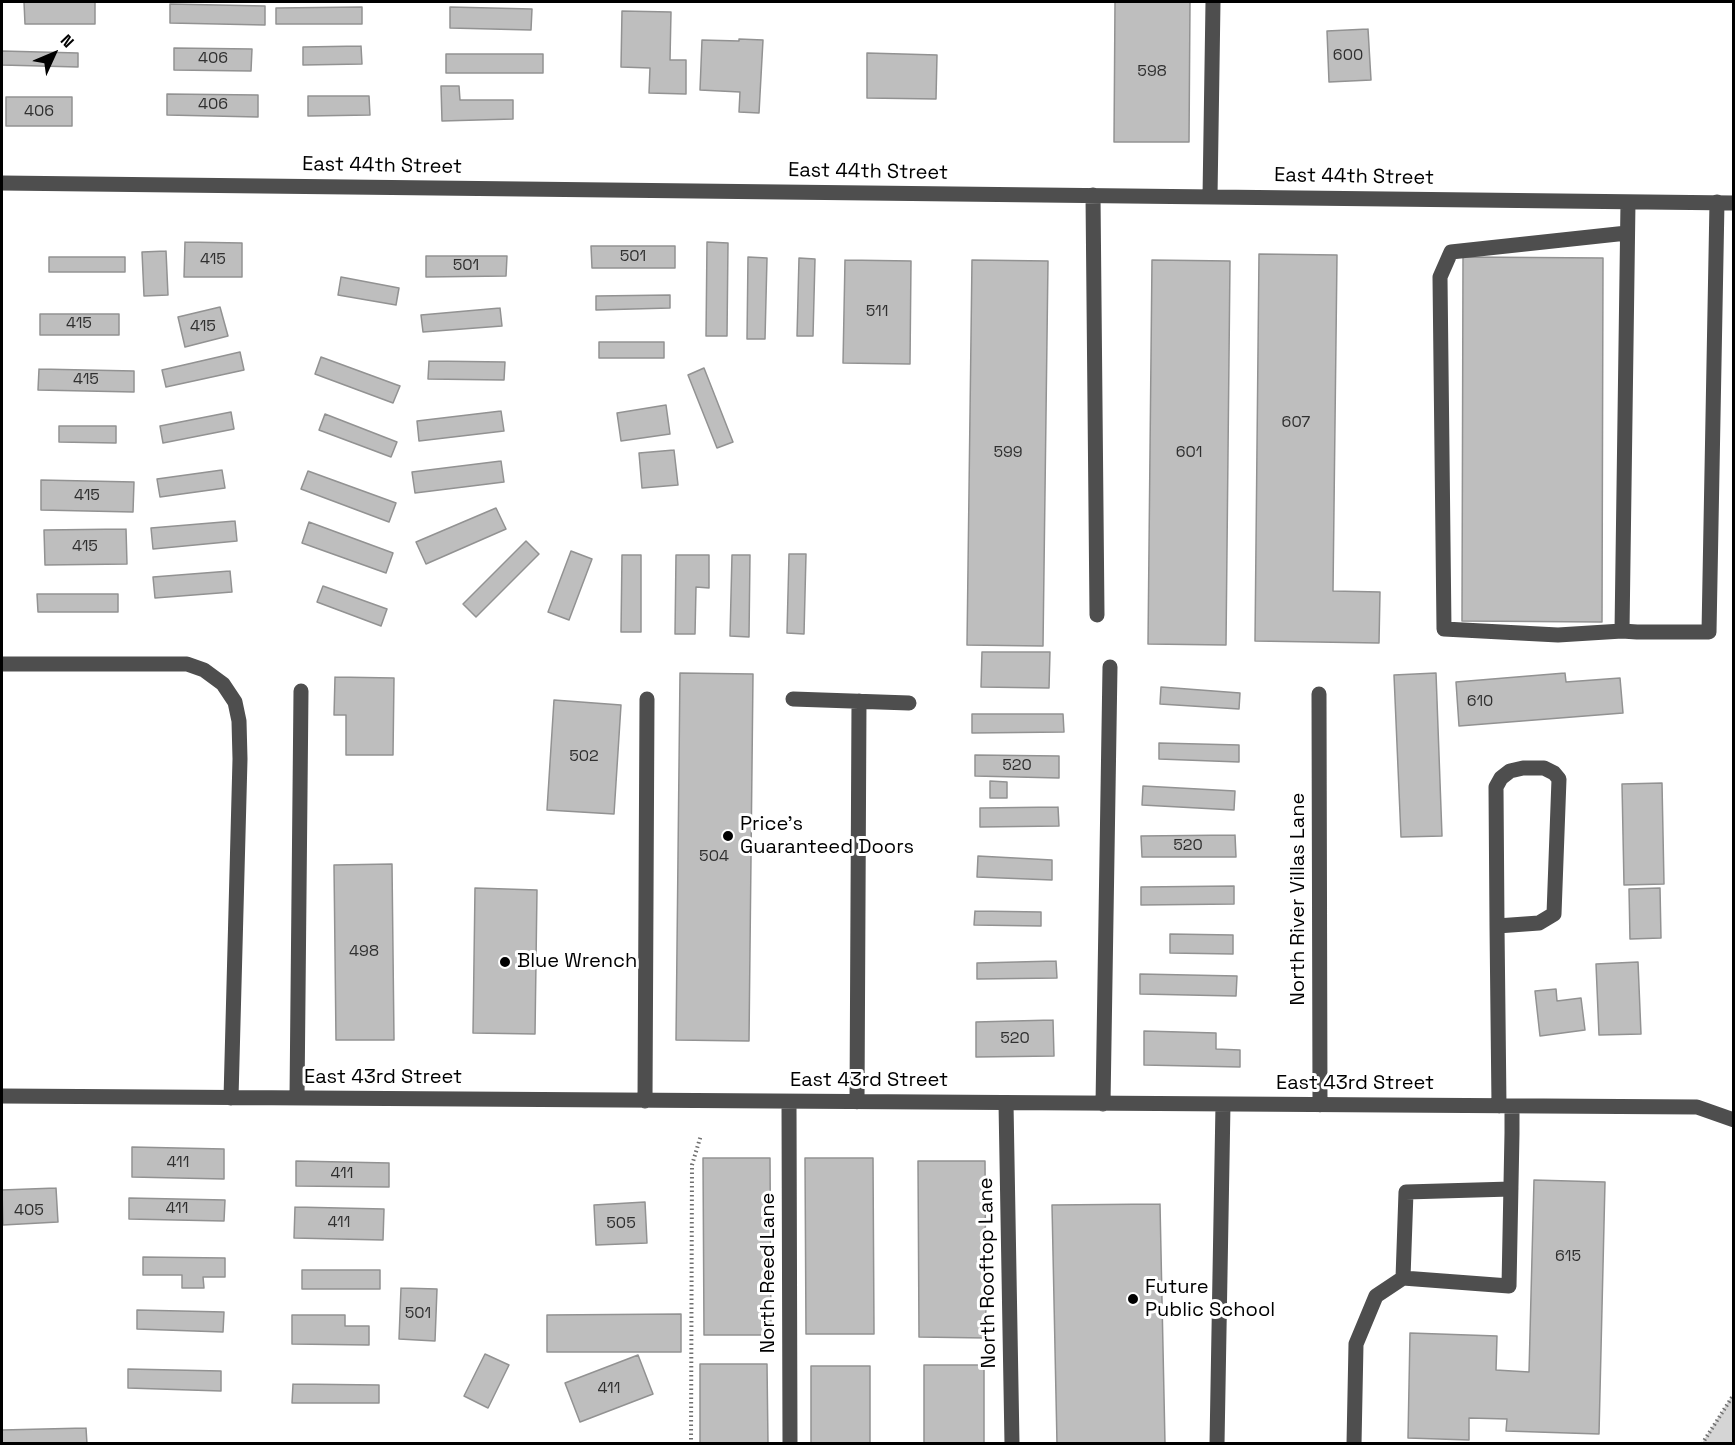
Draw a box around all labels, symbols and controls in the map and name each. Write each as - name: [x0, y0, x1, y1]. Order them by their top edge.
- north arrow: [24, 24, 84, 84]
- text: N: [56, 30, 79, 52]
- house number: 600: [1333, 46, 1363, 66]
- house number: 406: [198, 49, 228, 69]
- house number: 598: [1137, 62, 1167, 82]
- house number: 406: [198, 95, 228, 115]
- house number: 406: [24, 102, 54, 122]
- street label: East 44th Street: [302, 153, 462, 179]
- street label: East 44th Street: [788, 159, 948, 185]
- street label: East 44th Street: [1274, 164, 1434, 190]
- house number: 501: [620, 247, 646, 267]
- house number: 415: [200, 250, 226, 270]
- house number: 501: [453, 256, 479, 276]
- house number: 511: [866, 302, 888, 322]
- house number: 415: [66, 314, 92, 334]
- house number: 415: [190, 317, 216, 337]
- house number: 415: [73, 370, 99, 390]
- house number: 607: [1282, 413, 1310, 433]
- house number: 599: [993, 443, 1023, 463]
- house number: 601: [1176, 443, 1202, 463]
- house number: 415: [74, 486, 100, 506]
- house number: 415: [72, 537, 98, 557]
- house number: 610: [1467, 692, 1493, 712]
- house number: 502: [569, 747, 599, 767]
- house number: 520: [1002, 756, 1032, 776]
- street label: North River Villas Lane: [1287, 793, 1311, 1005]
- place label: Price's Guaranteed Doors: [740, 813, 914, 860]
- marker: Price's Guaranteed Doors: [721, 829, 735, 843]
- house number: 520: [1173, 836, 1203, 856]
- house number: 504: [699, 847, 729, 867]
- house number: 498: [349, 942, 379, 962]
- place label: Blue Wrench: [517, 950, 637, 974]
- marker: Blue Wrench: [498, 955, 512, 969]
- house number: 520: [1000, 1029, 1030, 1049]
- street label: East 43rd Street: [304, 1066, 462, 1090]
- street label: East 43rd Street: [790, 1069, 948, 1093]
- street label: East 43rd Street: [1276, 1072, 1434, 1096]
- house number: 411: [167, 1153, 189, 1173]
- house number: 411: [331, 1164, 353, 1184]
- street label: North Rooftop Lane: [974, 1177, 1002, 1369]
- street label: North Reed Lane: [757, 1193, 781, 1353]
- house number: 411: [166, 1199, 188, 1219]
- house number: 405: [14, 1201, 44, 1221]
- house number: 411: [328, 1213, 350, 1233]
- house number: 505: [606, 1214, 636, 1234]
- house number: 615: [1555, 1247, 1581, 1267]
- place label: Future Public School: [1145, 1276, 1275, 1323]
- marker: Future Public School: [1126, 1292, 1140, 1306]
- house number: 501: [405, 1304, 431, 1324]
- house number: 411: [598, 1379, 620, 1399]

